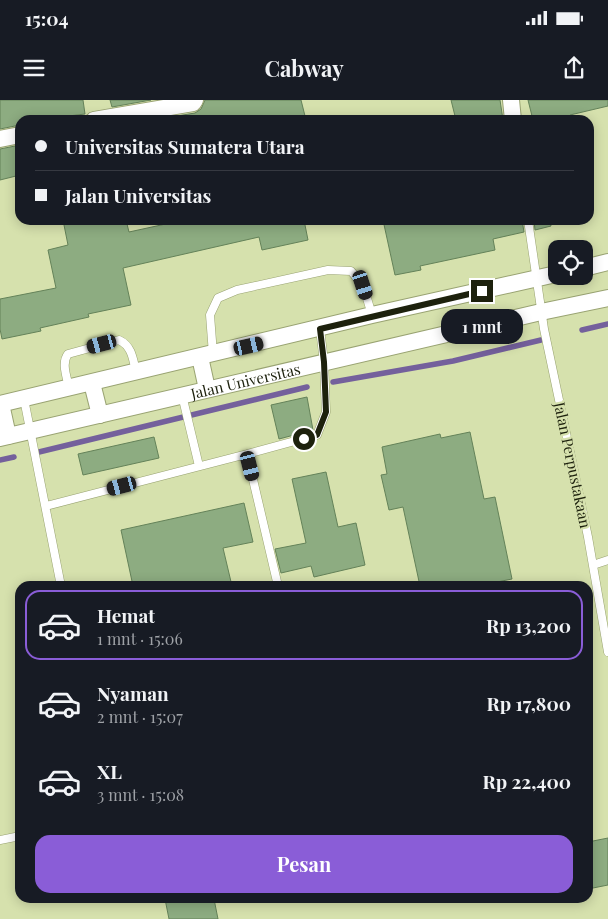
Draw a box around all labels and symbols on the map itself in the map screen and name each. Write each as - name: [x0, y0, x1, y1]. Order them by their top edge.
- car: [351, 268, 374, 302]
- route end: [471, 280, 493, 302]
- callout: 1 mnt: [441, 308, 523, 344]
- car: [85, 333, 118, 355]
- car: [232, 335, 265, 357]
- street label: Jalan Universitas: [188, 358, 302, 404]
- street label: Jalan Perpustakaan: [550, 399, 596, 530]
- route start: [293, 428, 315, 450]
- car: [239, 450, 260, 482]
- car: [105, 475, 138, 497]

